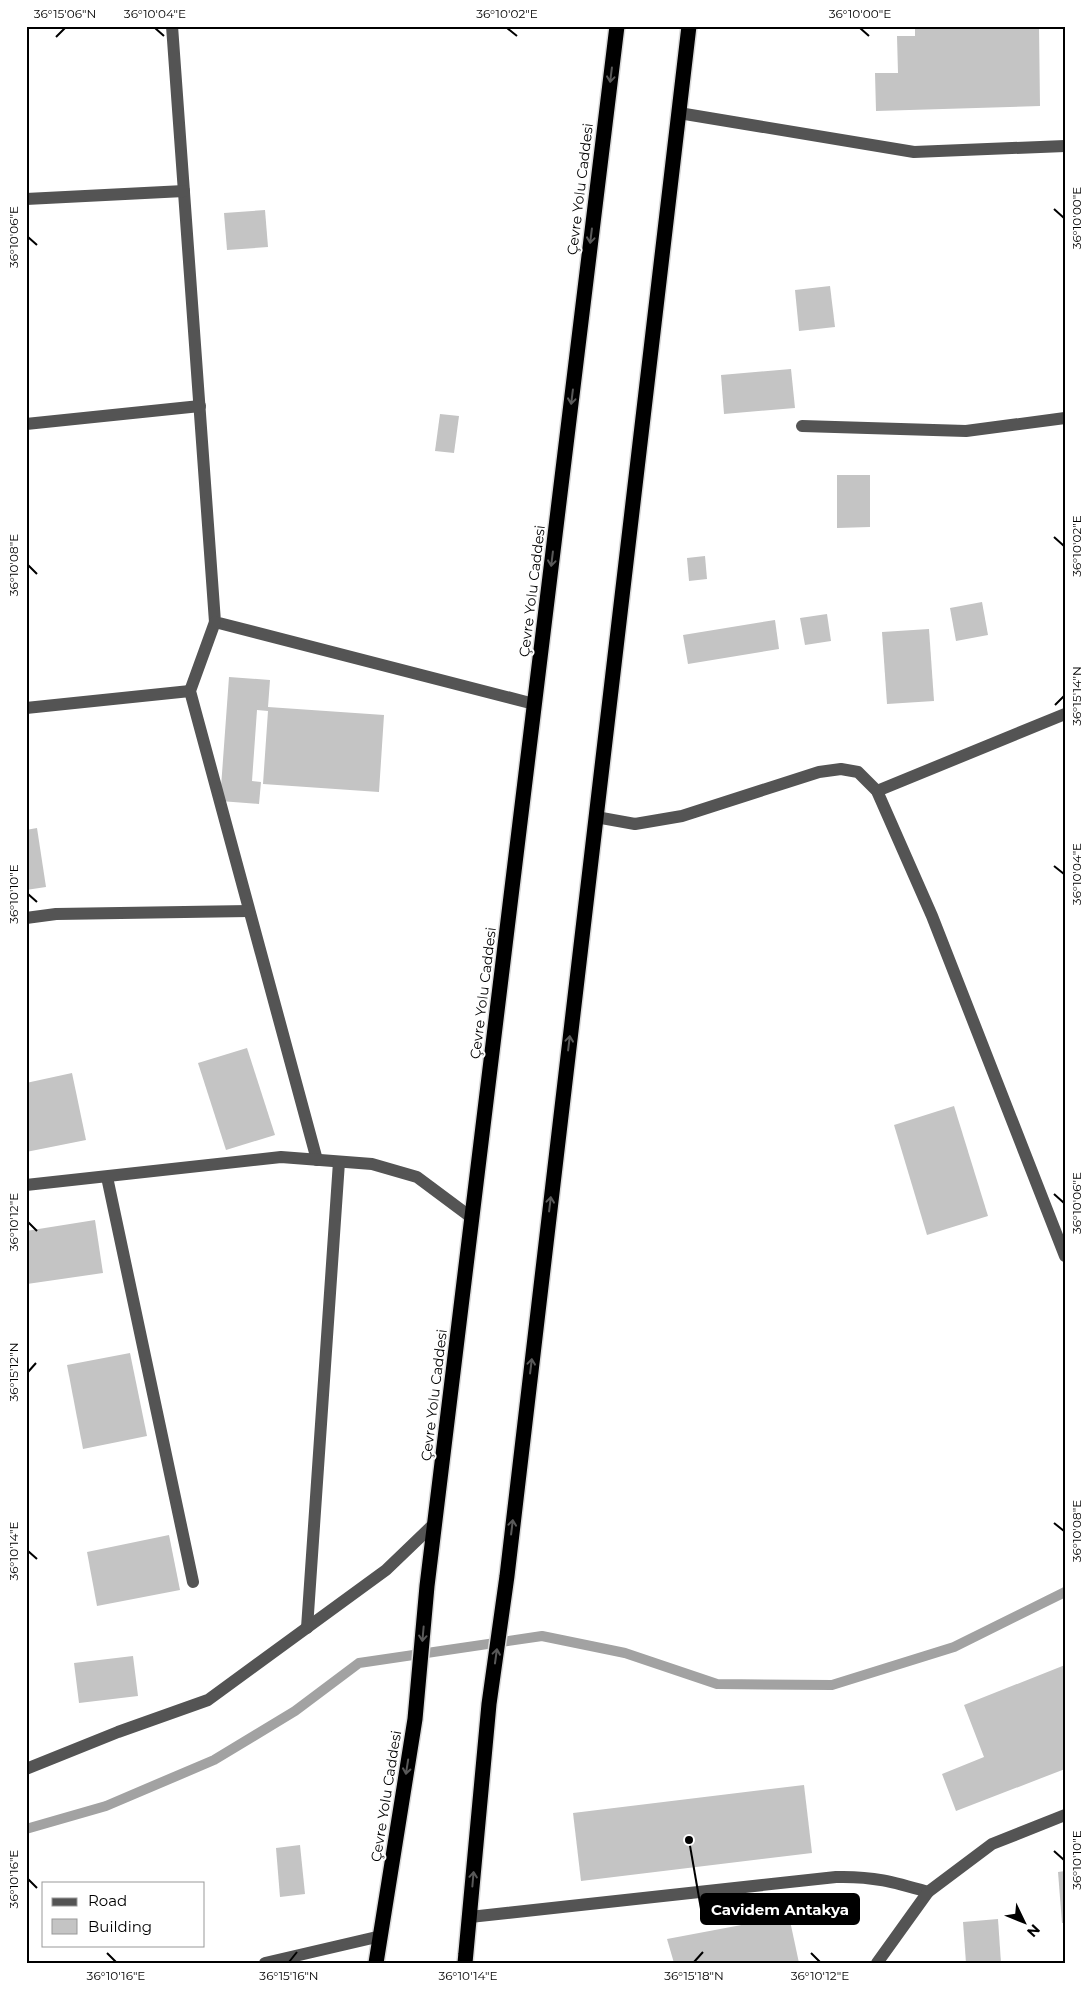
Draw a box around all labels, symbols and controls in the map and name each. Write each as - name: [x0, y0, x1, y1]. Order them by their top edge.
- text: 36°15'06"N: [34, 6, 96, 21]
- text: 36°10'04"E: [124, 6, 186, 21]
- text: 36°10'02"E: [476, 6, 538, 21]
- text: 36°10'00"E: [829, 6, 891, 21]
- one-way arrow: [606, 66, 616, 82]
- street label: Çevre Yolu Caddesi: [563, 122, 597, 256]
- text: 36°10'00"E: [1069, 187, 1084, 249]
- text: 36°10'06"E: [6, 206, 21, 268]
- one-way arrow: [586, 228, 596, 244]
- one-way arrow: [566, 389, 576, 405]
- text: 36°10'02"E: [1069, 515, 1084, 577]
- street label: Çevre Yolu Caddesi: [515, 524, 549, 658]
- text: 36°10'08"E: [6, 534, 21, 596]
- one-way arrow: [547, 550, 557, 566]
- text: 36°15'14"N: [1069, 666, 1084, 726]
- text: 36°10'04"E: [1069, 843, 1084, 905]
- text: 36°10'10"E: [6, 864, 21, 924]
- street label: Çevre Yolu Caddesi: [466, 926, 500, 1060]
- one-way arrow: [564, 1035, 574, 1051]
- text: 36°10'06"E: [1069, 1172, 1084, 1234]
- text: 36°10'12"E: [6, 1193, 21, 1251]
- one-way arrow: [545, 1197, 555, 1213]
- street label: Çevre Yolu Caddesi: [417, 1328, 451, 1462]
- text: 36°15'12"N: [6, 1343, 21, 1401]
- one-way arrow: [526, 1358, 536, 1374]
- text: 36°10'08"E: [1069, 1500, 1084, 1562]
- one-way arrow: [507, 1519, 517, 1535]
- text: 36°10'14"E: [6, 1521, 21, 1581]
- one-way arrow: [418, 1626, 427, 1642]
- one-way arrow: [491, 1648, 501, 1664]
- street label: Çevre Yolu Caddesi: [367, 1729, 405, 1863]
- one-way arrow: [402, 1759, 412, 1775]
- text: 36°10'10"E: [1069, 1830, 1084, 1890]
- text: 36°10'16"E: [6, 1850, 21, 1908]
- one-way arrow: [468, 1872, 478, 1888]
- legend: [42, 1882, 205, 1946]
- text: Road: [88, 1891, 127, 1910]
- callout: Cavidem Antakya: [701, 1894, 859, 1924]
- north arrow: [998, 1896, 1048, 1946]
- text: Cavidem Antakya: [711, 1900, 849, 1919]
- text: Building: [88, 1917, 152, 1936]
- text: N: [1023, 1921, 1044, 1941]
- text: 36°10'16"E: [87, 1968, 145, 1983]
- text: 36°15'16"N: [259, 1968, 319, 1983]
- text: 36°10'14"E: [438, 1968, 498, 1983]
- text: 36°15'18"N: [664, 1968, 724, 1983]
- text: 36°10'12"E: [791, 1968, 849, 1983]

